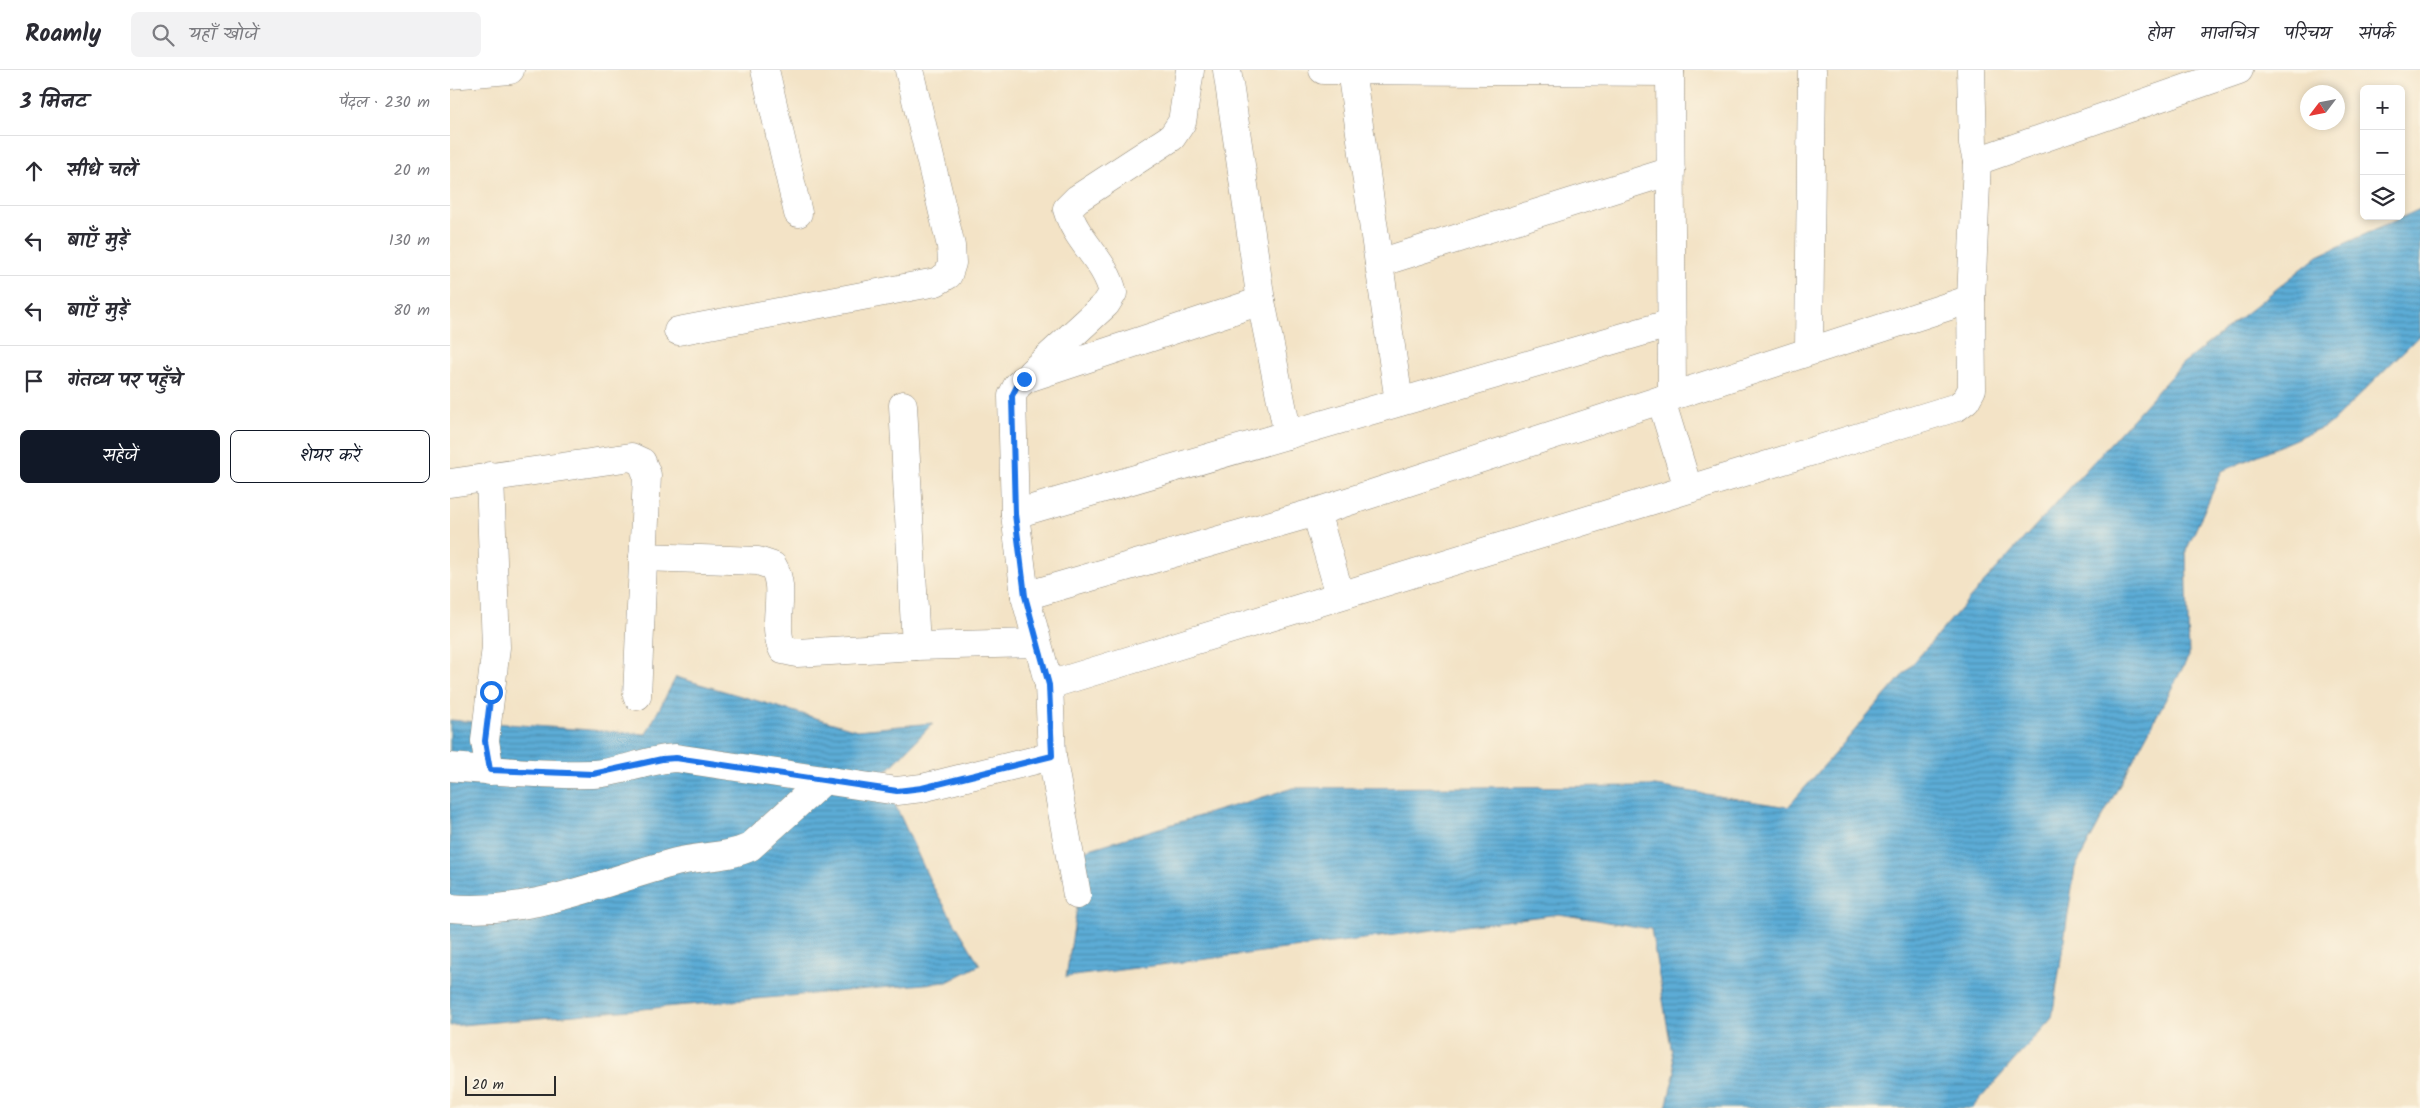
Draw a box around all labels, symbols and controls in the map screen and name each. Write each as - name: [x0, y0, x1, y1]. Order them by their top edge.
- search box: [131, 12, 481, 57]
- text: Roamly: [25, 15, 101, 54]
- text: यहाँ खोजें: [189, 20, 258, 50]
- text: होम: [2147, 20, 2172, 49]
- text: मानचित्र: [2200, 20, 2256, 49]
- text: परिचय: [2284, 20, 2330, 49]
- text: संपर्क: [2358, 20, 2395, 49]
- icon: search: [149, 21, 177, 49]
- north arrow: [2300, 85, 2345, 130]
- map controls: [2360, 85, 2405, 220]
- button: +: [2360, 85, 2405, 130]
- text: 3 मिनट: [20, 86, 87, 119]
- text: पैदल · 230 m: [339, 90, 430, 115]
- button: −: [2360, 130, 2405, 175]
- text: सीधे चलें: [67, 156, 137, 186]
- icon: ahead: [20, 157, 48, 185]
- text: 20 m: [394, 158, 430, 183]
- button: layers: [2360, 175, 2405, 220]
- text: बाएँ मुड़ें: [67, 226, 128, 256]
- icon: left: [20, 227, 48, 255]
- text: 130 m: [389, 228, 430, 253]
- text: बाएँ मुड़ें: [67, 296, 128, 326]
- icon: left: [20, 297, 48, 325]
- text: 80 m: [393, 298, 430, 323]
- text: गंतव्य पर पहुँचे: [67, 366, 182, 396]
- icon: arrive: [20, 367, 48, 395]
- route end: [1013, 368, 1036, 391]
- button: सहेजें: [20, 430, 220, 483]
- button: शेयर करें: [230, 430, 430, 483]
- route start: [480, 681, 503, 704]
- scale bar: [465, 1073, 556, 1096]
- text: 20 m: [472, 1074, 504, 1096]

